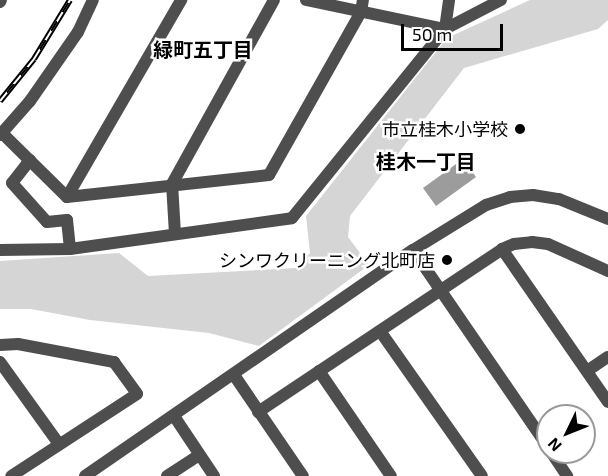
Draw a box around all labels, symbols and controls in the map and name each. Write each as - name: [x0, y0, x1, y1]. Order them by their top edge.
- scale bar: [404, 12, 506, 50]
- text: 50 m: [412, 23, 452, 45]
- district label: 緑町五丁目: [153, 37, 253, 61]
- place label: 市立桂木小学校: [382, 118, 508, 140]
- marker: 市立桂木小学校: [513, 122, 527, 136]
- district label: 桂木一丁目: [376, 149, 476, 173]
- place label: シンワクリーニング北町店: [219, 249, 435, 271]
- marker: シンワクリーニング北町店: [440, 253, 454, 267]
- north arrow: [536, 404, 596, 464]
- text: N: [543, 435, 565, 456]

